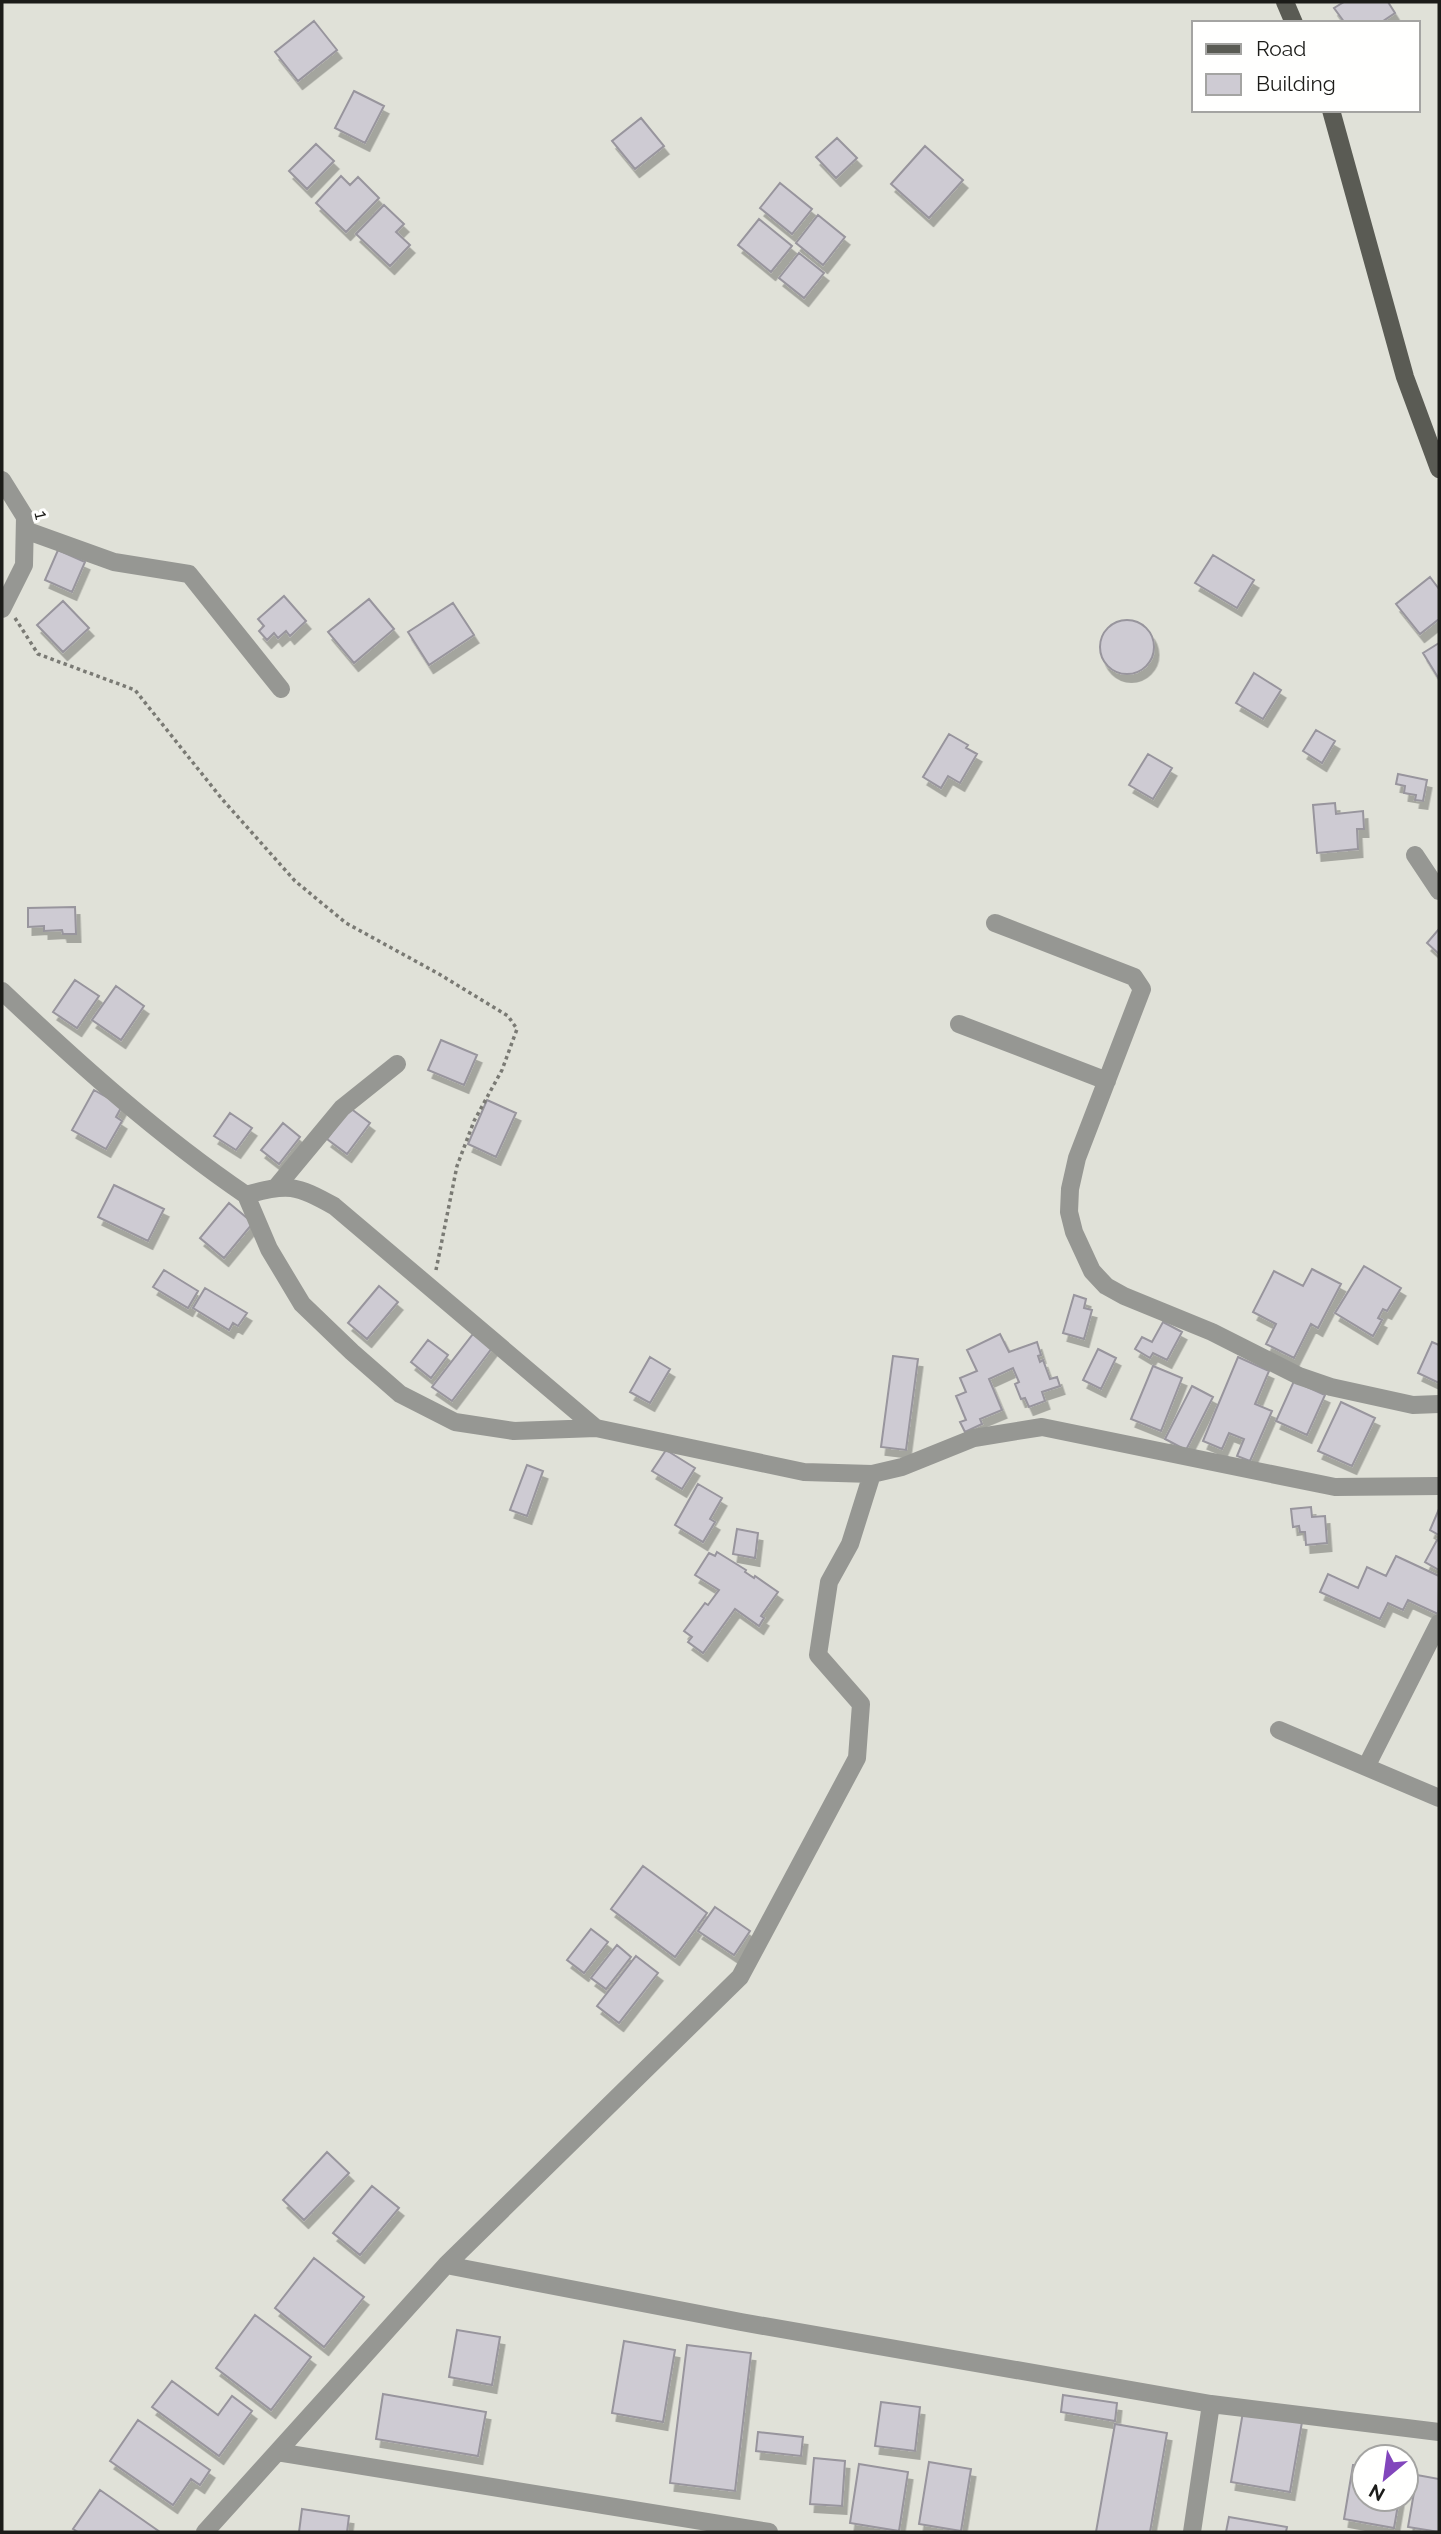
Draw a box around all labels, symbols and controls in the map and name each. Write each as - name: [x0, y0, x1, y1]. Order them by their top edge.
- legend: [1192, 21, 1420, 112]
- text: Road: [1256, 36, 1306, 61]
- text: Building: [1256, 71, 1336, 96]
- street label: 1: [30, 509, 54, 521]
- north arrow: [1350, 2443, 1420, 2513]
- text: N: [1365, 2480, 1388, 2506]

